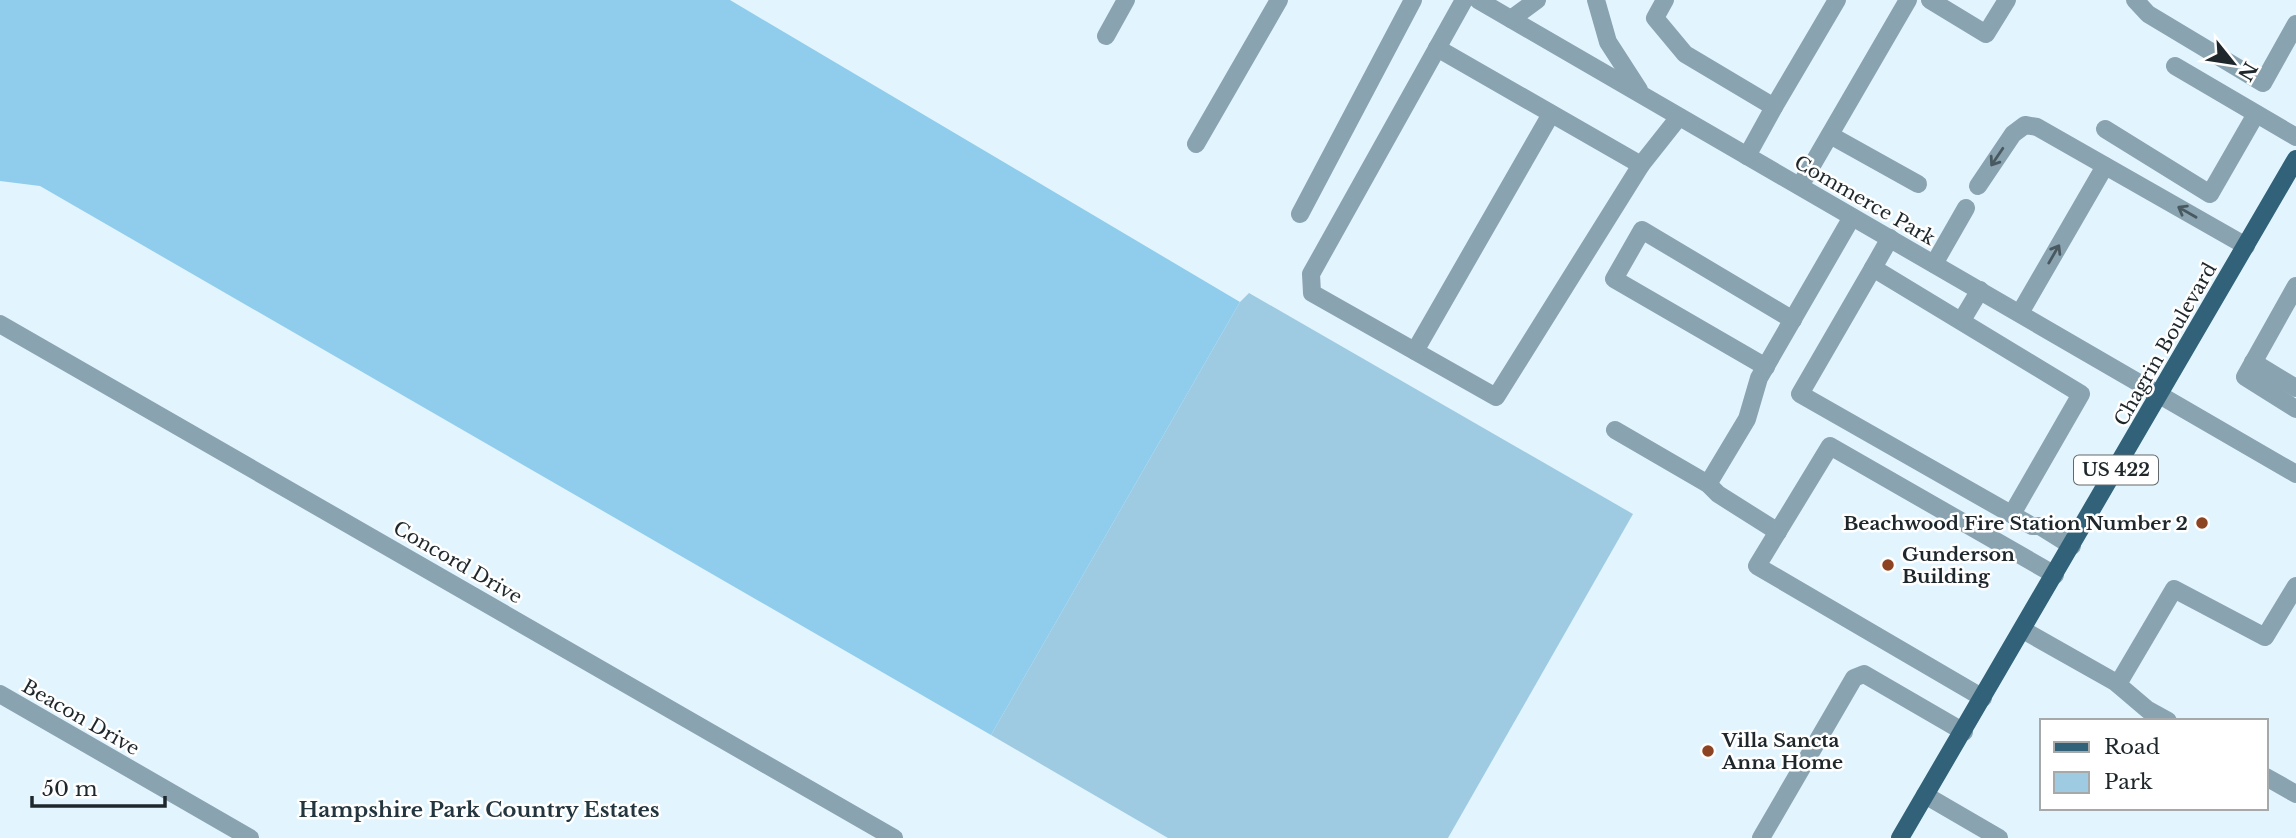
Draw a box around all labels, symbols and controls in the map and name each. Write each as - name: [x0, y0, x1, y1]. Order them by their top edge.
- north arrow: [2198, 28, 2268, 98]
- text: N: [2233, 58, 2262, 85]
- one-way arrow: [1990, 147, 2005, 166]
- street label: Commerce Park: [1790, 151, 1940, 250]
- one-way arrow: [2177, 205, 2197, 219]
- one-way arrow: [2047, 244, 2061, 264]
- street label: Chagrin Boulevard: [2109, 258, 2222, 430]
- road number: US 422: [2074, 456, 2158, 484]
- place label: Beachwood Fire Station Number 2: [1843, 512, 2188, 535]
- marker: Beachwood Fire Station Number 2: [2194, 515, 2210, 531]
- street label: Concord Drive: [389, 516, 526, 609]
- place label: Gunderson Building: [1902, 543, 2015, 588]
- marker: Gunderson Building: [1880, 557, 1896, 573]
- street label: Beacon Drive: [18, 675, 143, 760]
- legend: [2040, 719, 2268, 810]
- place label: Villa Sancta Anna Home: [1721, 729, 1843, 774]
- text: Road: [2104, 734, 2160, 760]
- marker: Villa Sancta Anna Home: [1700, 743, 1716, 759]
- scale bar: [32, 764, 164, 808]
- text: Park: [2104, 769, 2153, 795]
- text: 50 m: [42, 776, 98, 802]
- district label: Hampshire Park Country Estates: [298, 797, 660, 823]

